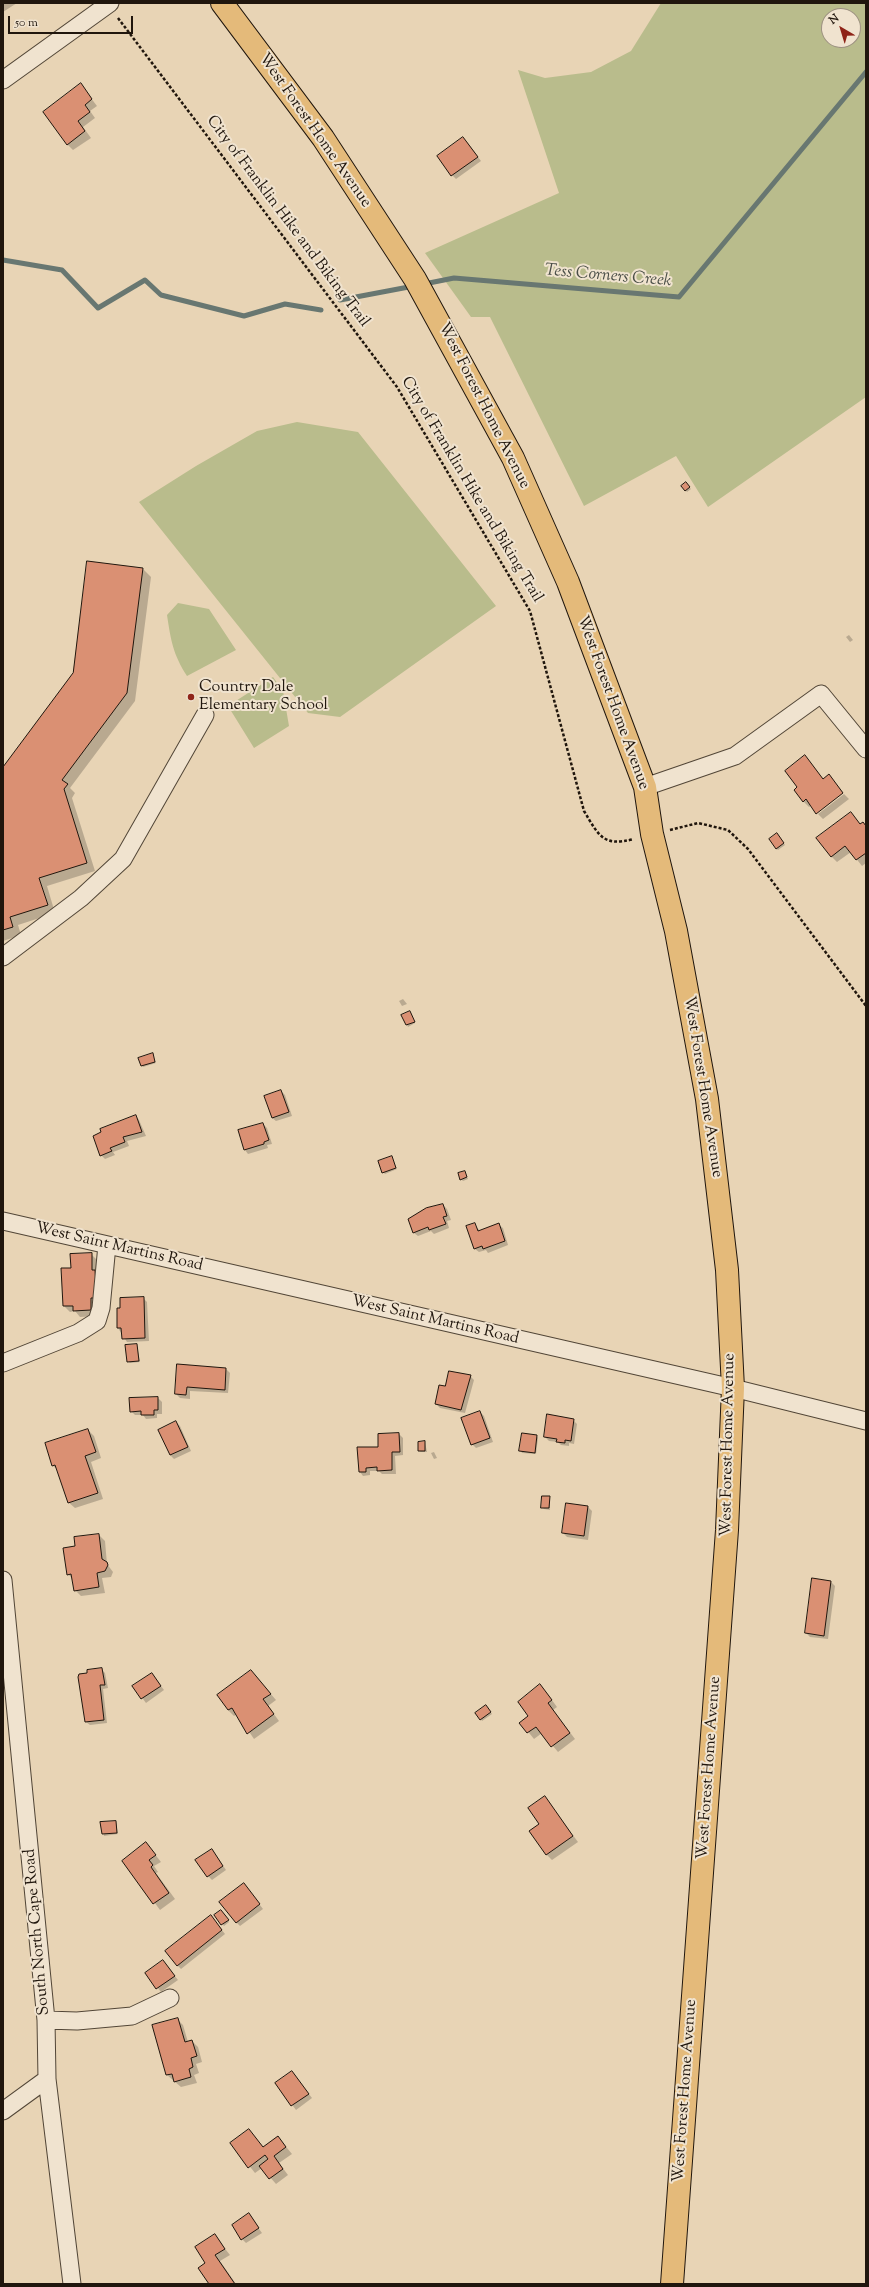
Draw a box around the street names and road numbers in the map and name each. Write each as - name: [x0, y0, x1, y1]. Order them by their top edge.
- street label: West Forest Home Avenue: [253, 50, 375, 212]
- street label: City of Franklin Hike and Biking Trail: [201, 112, 373, 332]
- street label: West Forest Home Avenue: [433, 320, 533, 492]
- street label: City of Franklin Hike and Biking Trail: [396, 374, 546, 606]
- street label: West Forest Home Avenue: [572, 613, 652, 793]
- street label: West Forest Home Avenue: [678, 995, 726, 1179]
- street label: West Saint Martins Road: [33, 1219, 205, 1277]
- street label: West Saint Martins Road: [349, 1292, 521, 1350]
- street label: West Forest Home Avenue: [718, 1353, 740, 1537]
- street label: West Forest Home Avenue: [694, 1676, 726, 1860]
- street label: South North Cape Road: [21, 1848, 55, 2016]
- street label: West Forest Home Avenue: [670, 1999, 702, 2183]

